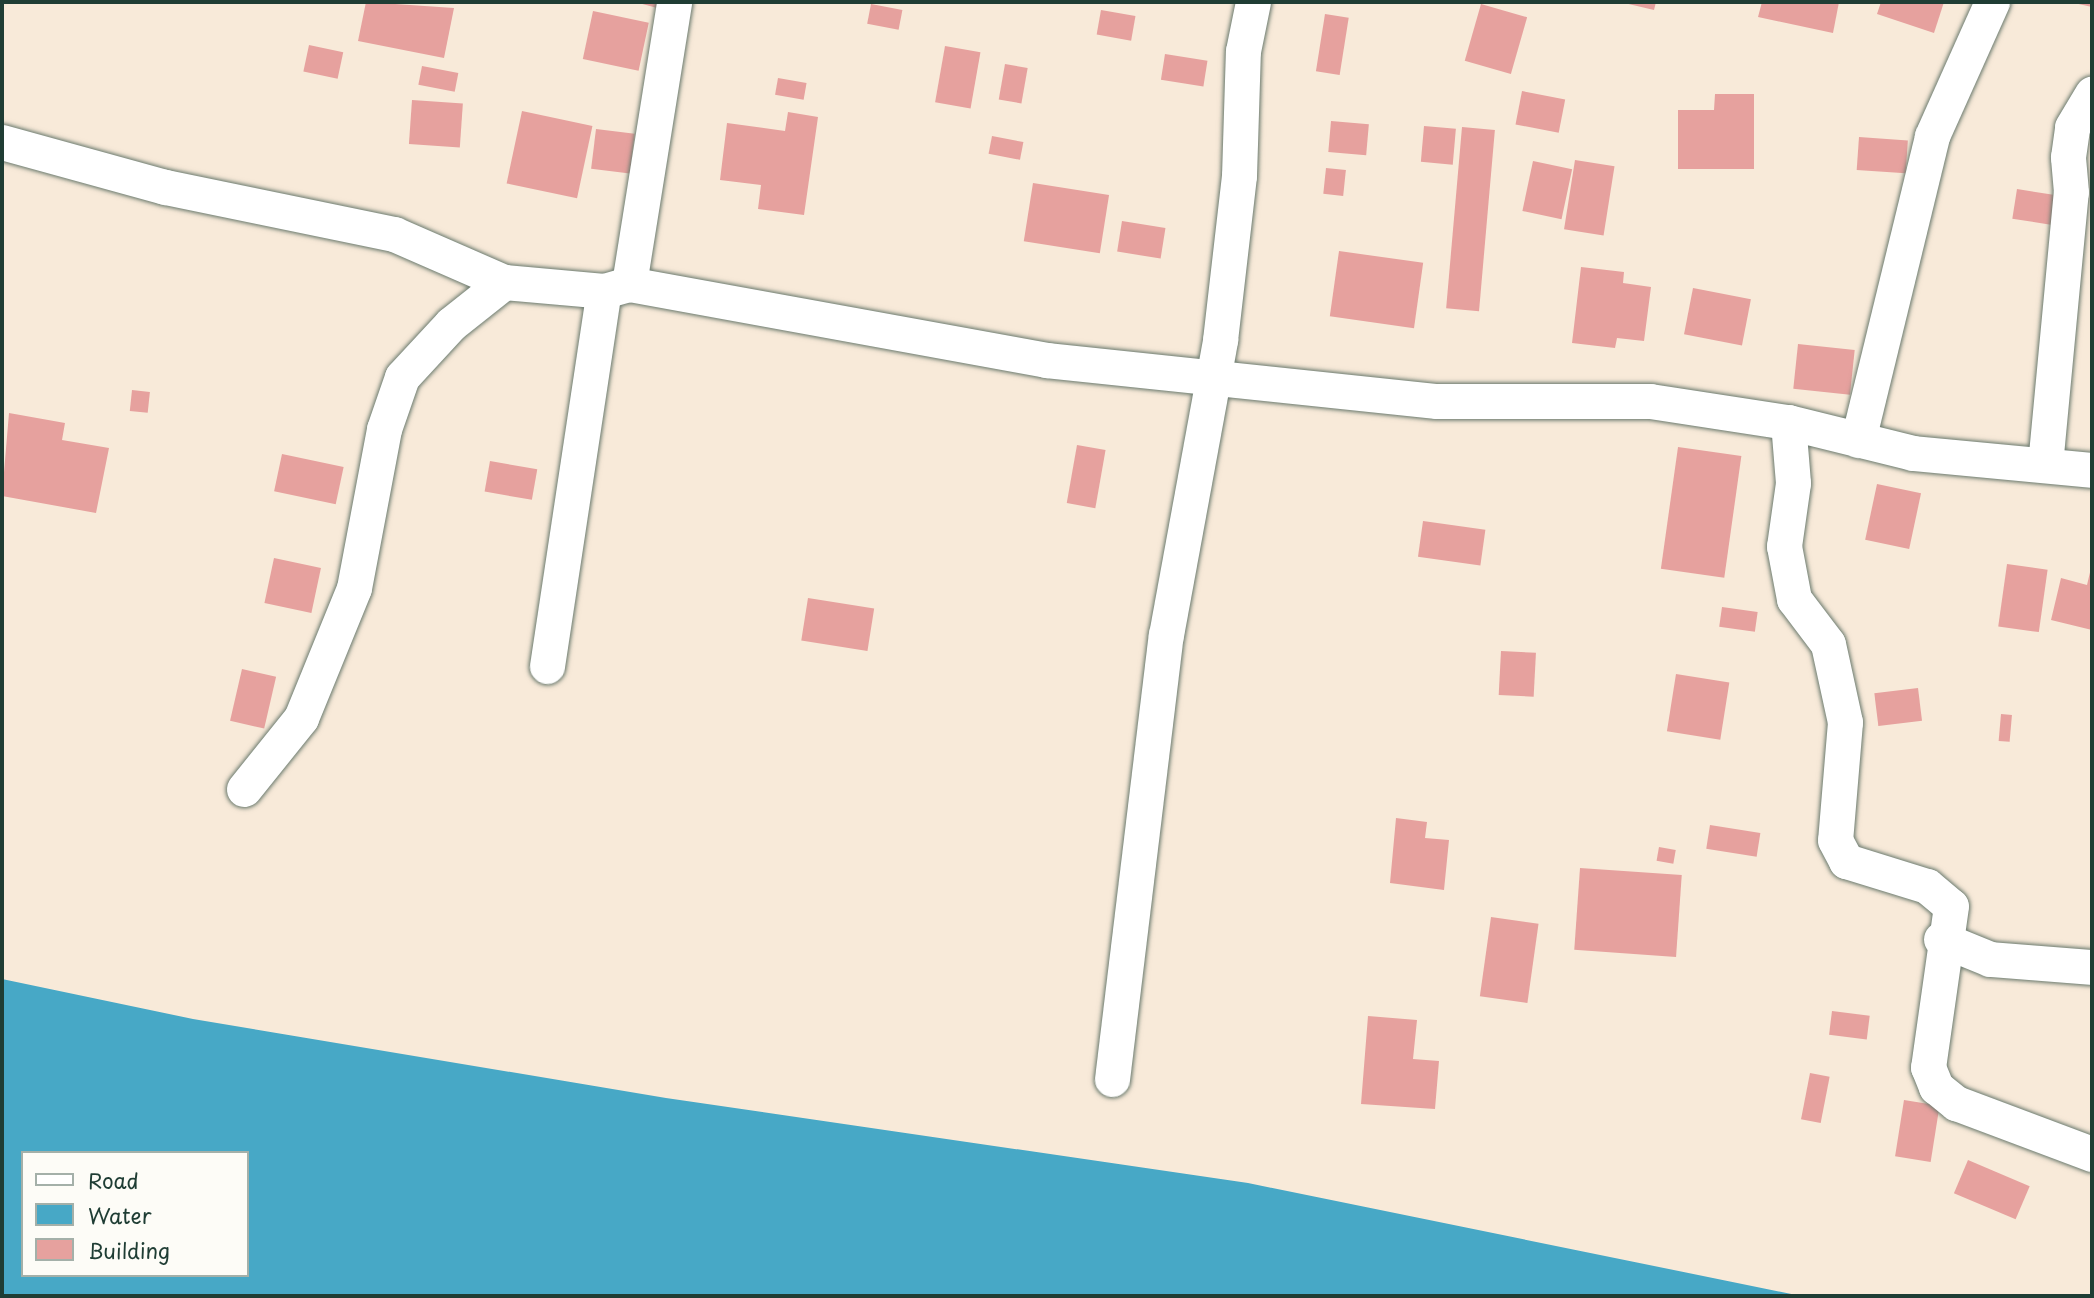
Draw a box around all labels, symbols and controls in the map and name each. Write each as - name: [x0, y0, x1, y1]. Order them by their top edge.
- legend: [21, 1151, 248, 1277]
- text: Road: [88, 1164, 139, 1196]
- text: Water: [88, 1199, 151, 1231]
- text: Building: [88, 1234, 170, 1266]

